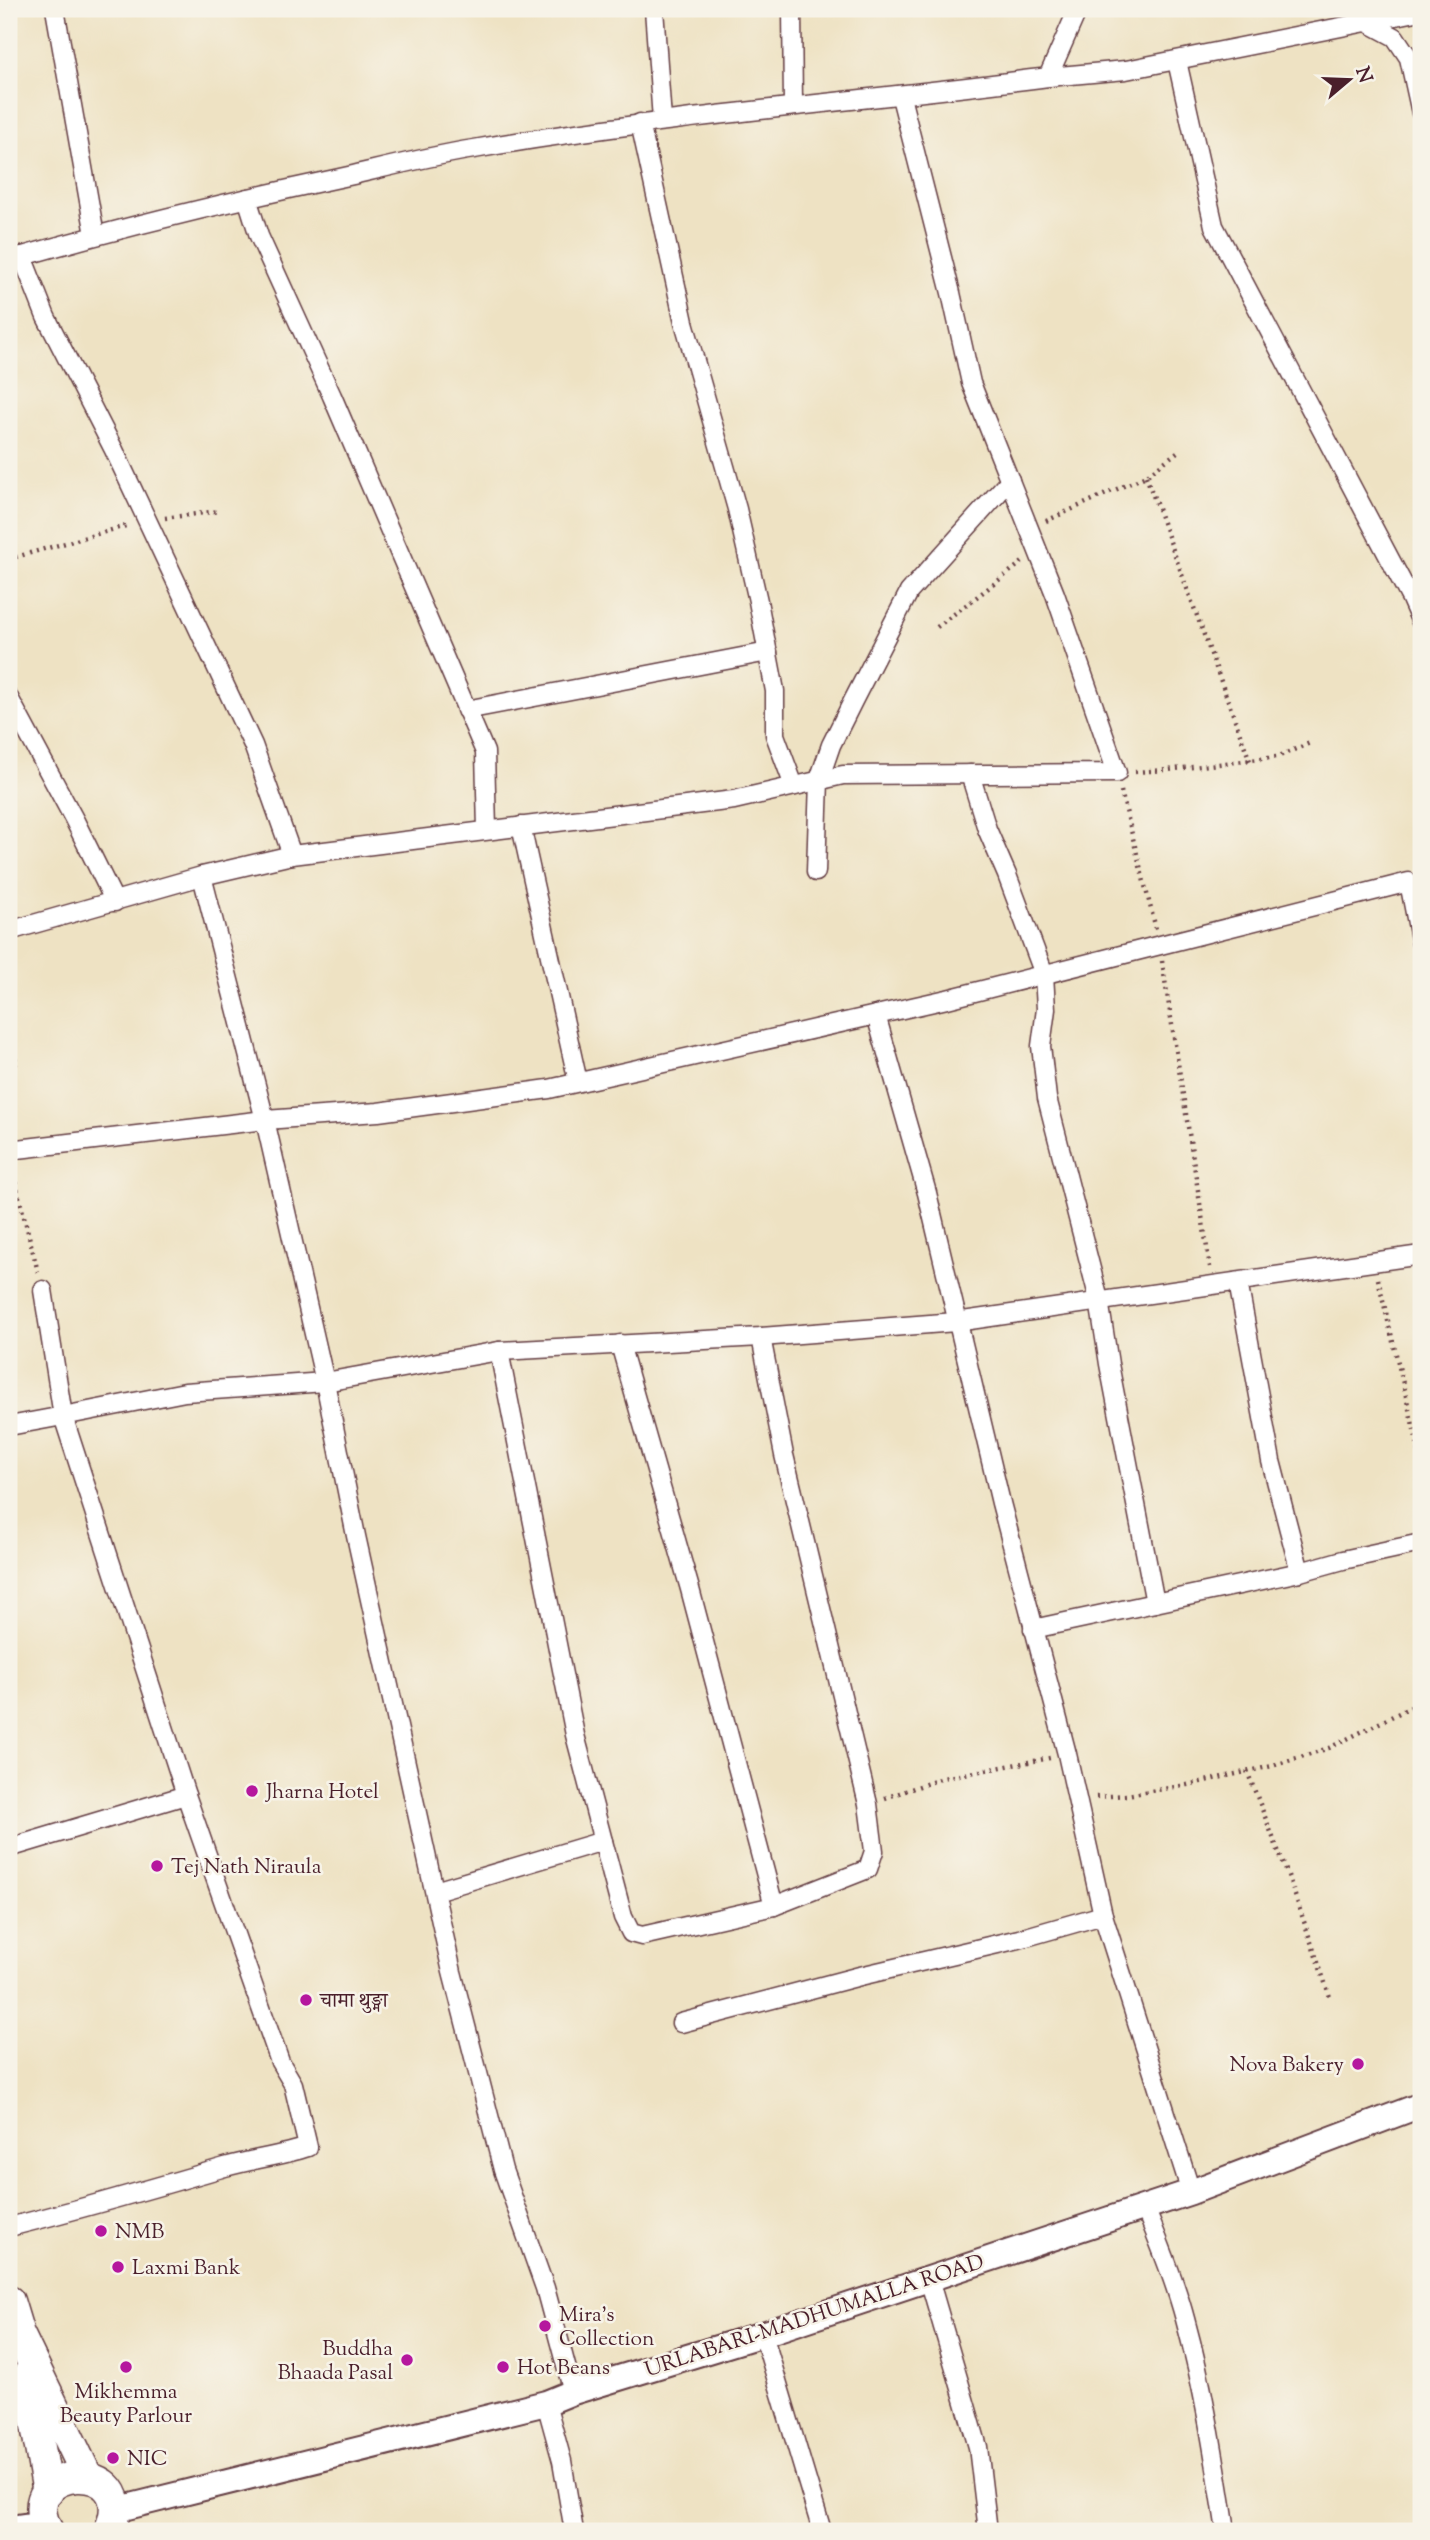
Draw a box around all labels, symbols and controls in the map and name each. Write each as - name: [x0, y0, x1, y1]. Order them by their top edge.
- north arrow: [1314, 46, 1384, 116]
- text: N: [1347, 64, 1378, 87]
- place label: Jharna Hotel: [265, 1778, 379, 1808]
- marker: Jharna Hotel: [244, 1783, 260, 1799]
- place label: Tej Nath Niraula: [171, 1853, 322, 1883]
- marker: Tej Nath Niraula: [149, 1858, 165, 1874]
- place label: चामा थुङ्मा: [319, 1987, 389, 2017]
- marker: चामा थुङ्मा: [298, 1992, 314, 2008]
- place label: Nova Bakery: [1229, 2051, 1345, 2081]
- marker: Nova Bakery: [1350, 2056, 1366, 2072]
- place label: NMB: [115, 2218, 164, 2248]
- marker: NMB: [93, 2223, 109, 2239]
- street label: URLABARI-MADHUMALLA ROAD: [641, 2248, 988, 2386]
- place label: Laxmi Bank: [132, 2254, 241, 2284]
- marker: Laxmi Bank: [110, 2259, 126, 2275]
- place label: Mira's Collection: [559, 2301, 654, 2355]
- marker: Mira's Collection: [537, 2318, 553, 2334]
- place label: Buddha Bhaada Pasal: [277, 2335, 393, 2389]
- marker: Buddha Bhaada Pasal: [399, 2352, 415, 2368]
- place label: Hot Beans: [517, 2354, 610, 2384]
- marker: Mikhemma Beauty Parlour: [118, 2359, 134, 2375]
- marker: Hot Beans: [495, 2359, 511, 2375]
- place label: Mikhemma Beauty Parlour: [60, 2378, 192, 2432]
- place label: NIC: [127, 2445, 168, 2475]
- marker: NIC: [105, 2450, 121, 2466]

